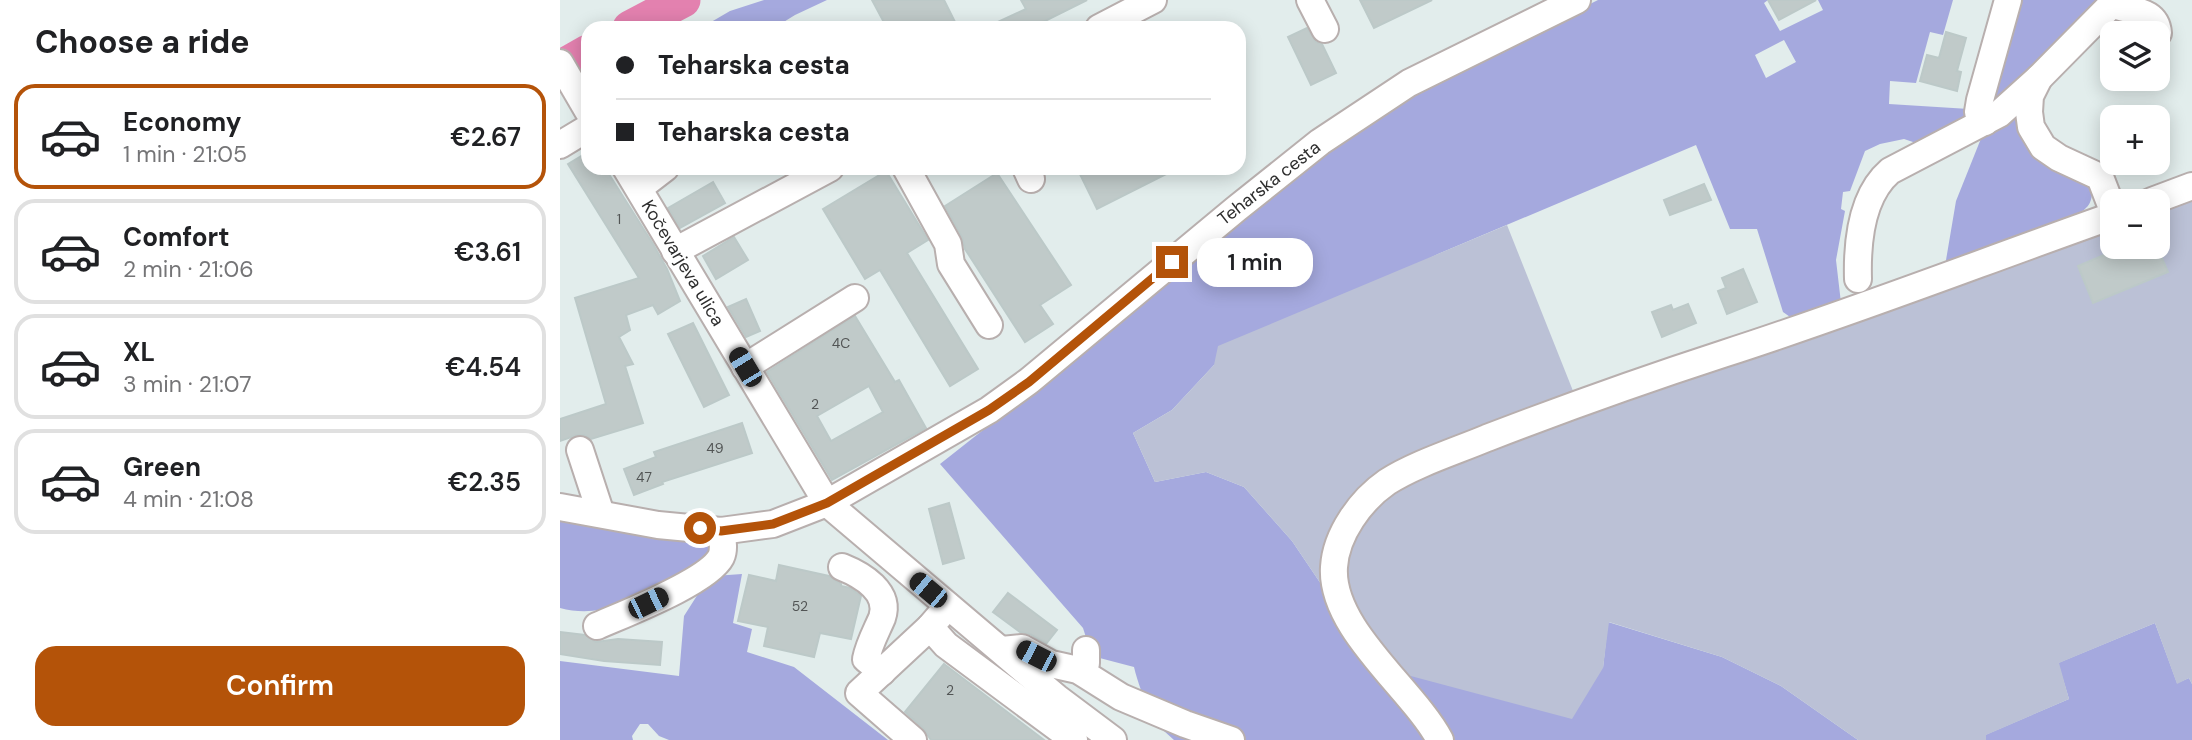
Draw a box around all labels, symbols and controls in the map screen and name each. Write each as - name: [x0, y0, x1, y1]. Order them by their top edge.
- text: Choose a ride: [35, 21, 250, 63]
- map controls: [2100, 21, 2170, 259]
- button: layers: [2100, 21, 2170, 91]
- text: Teharska cesta: [658, 48, 850, 82]
- icon: car: [39, 105, 102, 168]
- text: Economy: [123, 105, 241, 139]
- button: +: [2100, 105, 2170, 175]
- text: Teharska cesta: [658, 115, 850, 149]
- text: €2.67: [450, 120, 521, 154]
- street label: Teharska cesta: [1213, 135, 1325, 231]
- text: 1 min · 21:05: [123, 139, 247, 169]
- button: −: [2100, 189, 2170, 259]
- street label: Kočevarjeva ulica: [636, 196, 730, 330]
- house number: 1: [617, 210, 621, 228]
- icon: car: [39, 220, 102, 283]
- text: Comfort: [123, 220, 229, 254]
- text: €3.61: [454, 235, 521, 269]
- callout: 1 min: [1196, 238, 1312, 286]
- route end: [1156, 246, 1188, 278]
- text: 1 min: [1228, 247, 1282, 277]
- text: 2 min · 21:06: [123, 254, 254, 284]
- house number: 4C: [832, 334, 850, 352]
- icon: car: [39, 335, 102, 398]
- text: XL: [123, 335, 155, 369]
- car: [726, 344, 765, 390]
- text: €4.54: [445, 350, 521, 384]
- text: 3 min · 21:07: [123, 369, 251, 399]
- house number: 2: [811, 395, 819, 413]
- house number: 49: [706, 439, 724, 457]
- icon: car: [39, 450, 102, 513]
- text: Green: [123, 450, 201, 484]
- text: €2.35: [448, 465, 521, 499]
- house number: 47: [636, 468, 652, 486]
- text: 4 min · 21:08: [123, 484, 254, 514]
- route start: [684, 512, 716, 544]
- car: [906, 568, 951, 612]
- car: [625, 584, 672, 622]
- house number: 52: [792, 597, 808, 615]
- car: [1013, 637, 1060, 675]
- button: Confirm: [35, 646, 525, 726]
- house number: 2: [946, 681, 954, 699]

